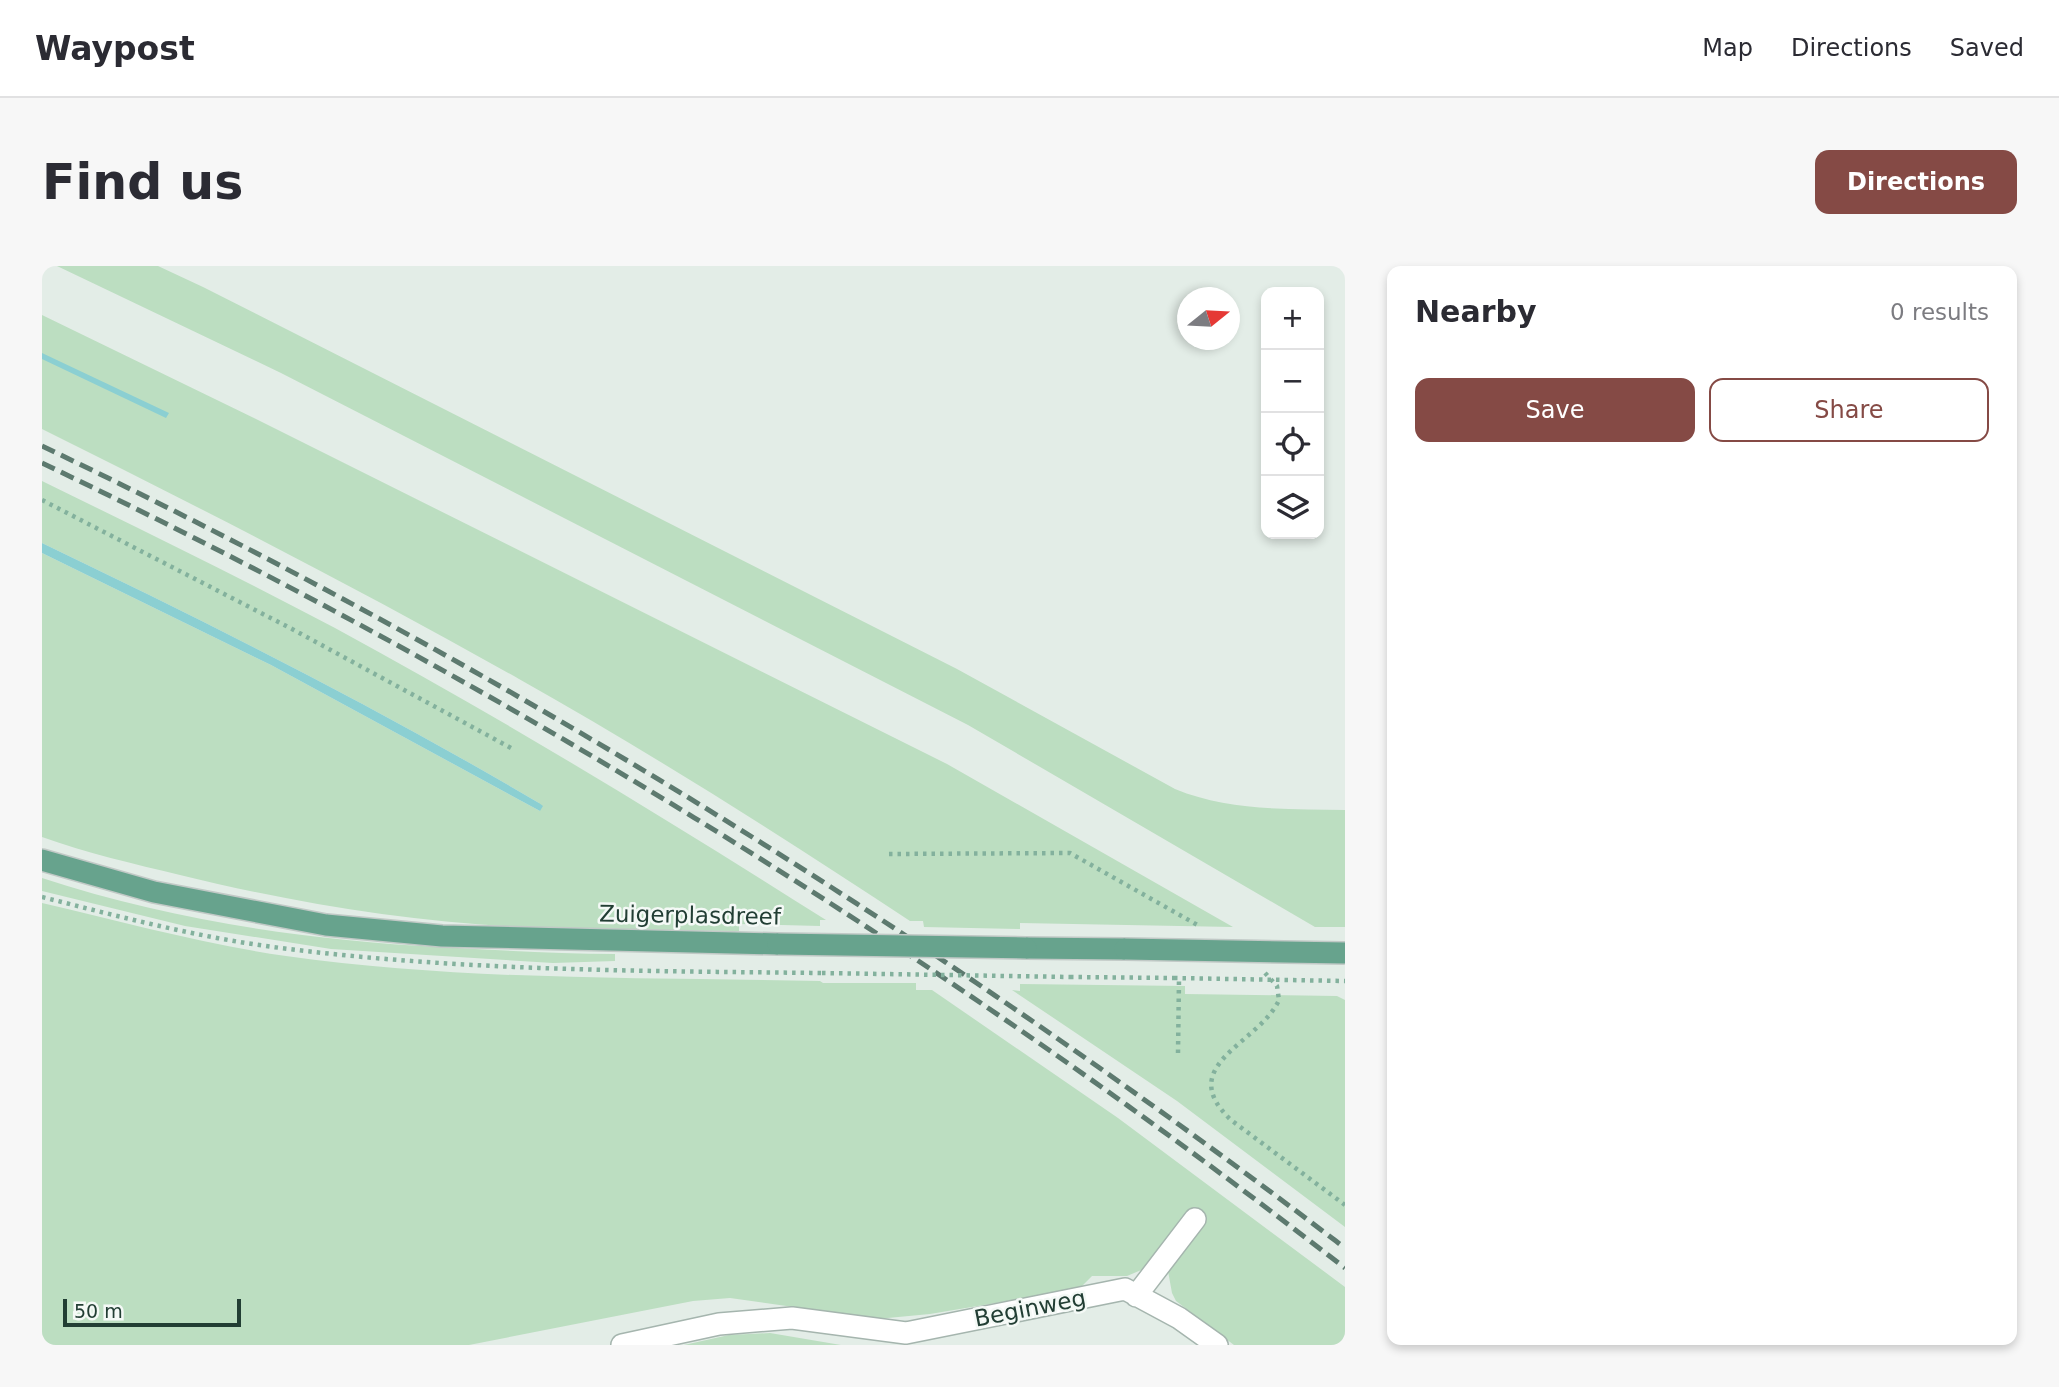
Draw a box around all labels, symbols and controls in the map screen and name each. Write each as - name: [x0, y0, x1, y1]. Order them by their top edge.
- text: Waypost: [35, 29, 195, 68]
- text: Map: [1702, 34, 1753, 62]
- text: Directions: [1791, 34, 1912, 62]
- text: Saved: [1950, 34, 2024, 62]
- button: Directions: [1815, 150, 2017, 214]
- text: Find us: [42, 154, 243, 211]
- north arrow: [1177, 287, 1240, 350]
- map controls: [1261, 287, 1324, 539]
- button: +: [1261, 287, 1324, 350]
- text: Nearby: [1415, 294, 1537, 329]
- text: 0 results: [1890, 299, 1989, 325]
- button: −: [1261, 350, 1324, 413]
- button: Save: [1415, 378, 1695, 442]
- button: Share: [1709, 378, 1989, 442]
- button: locate: [1261, 413, 1324, 476]
- button: layers: [1261, 476, 1324, 539]
- street label: Zuigerplasdreef: [599, 900, 782, 930]
- street label: Beginweg: [972, 1284, 1088, 1332]
- scale bar: [63, 1296, 242, 1328]
- text: 50 m: [74, 1300, 123, 1322]

